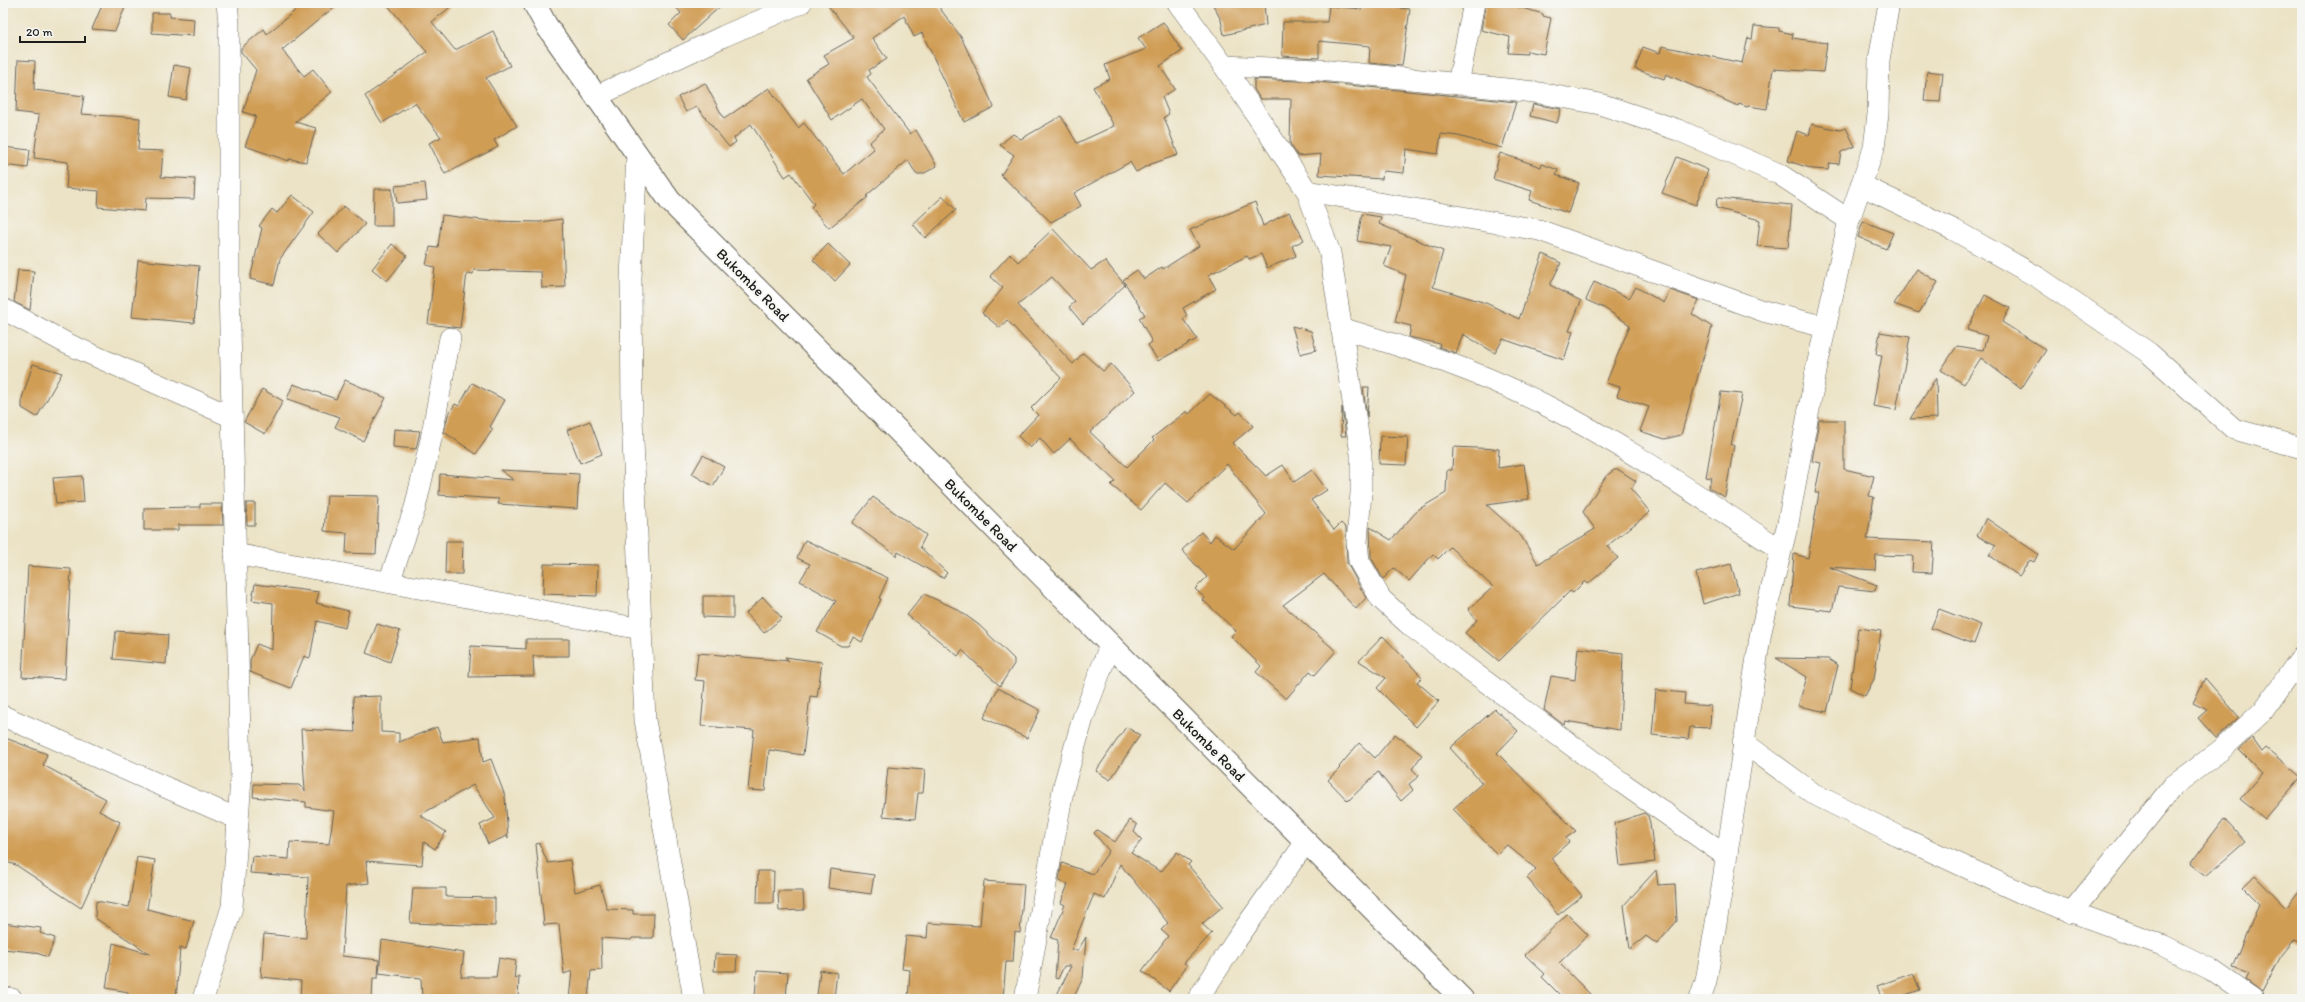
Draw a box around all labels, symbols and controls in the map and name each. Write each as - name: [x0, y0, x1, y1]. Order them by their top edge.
- scale bar: [20, 18, 85, 44]
- text: 20 m: [26, 25, 53, 39]
- street label: Bukombe Road: [713, 245, 794, 326]
- street label: Bukombe Road: [941, 475, 1022, 556]
- street label: Bukombe Road: [1169, 705, 1250, 786]

